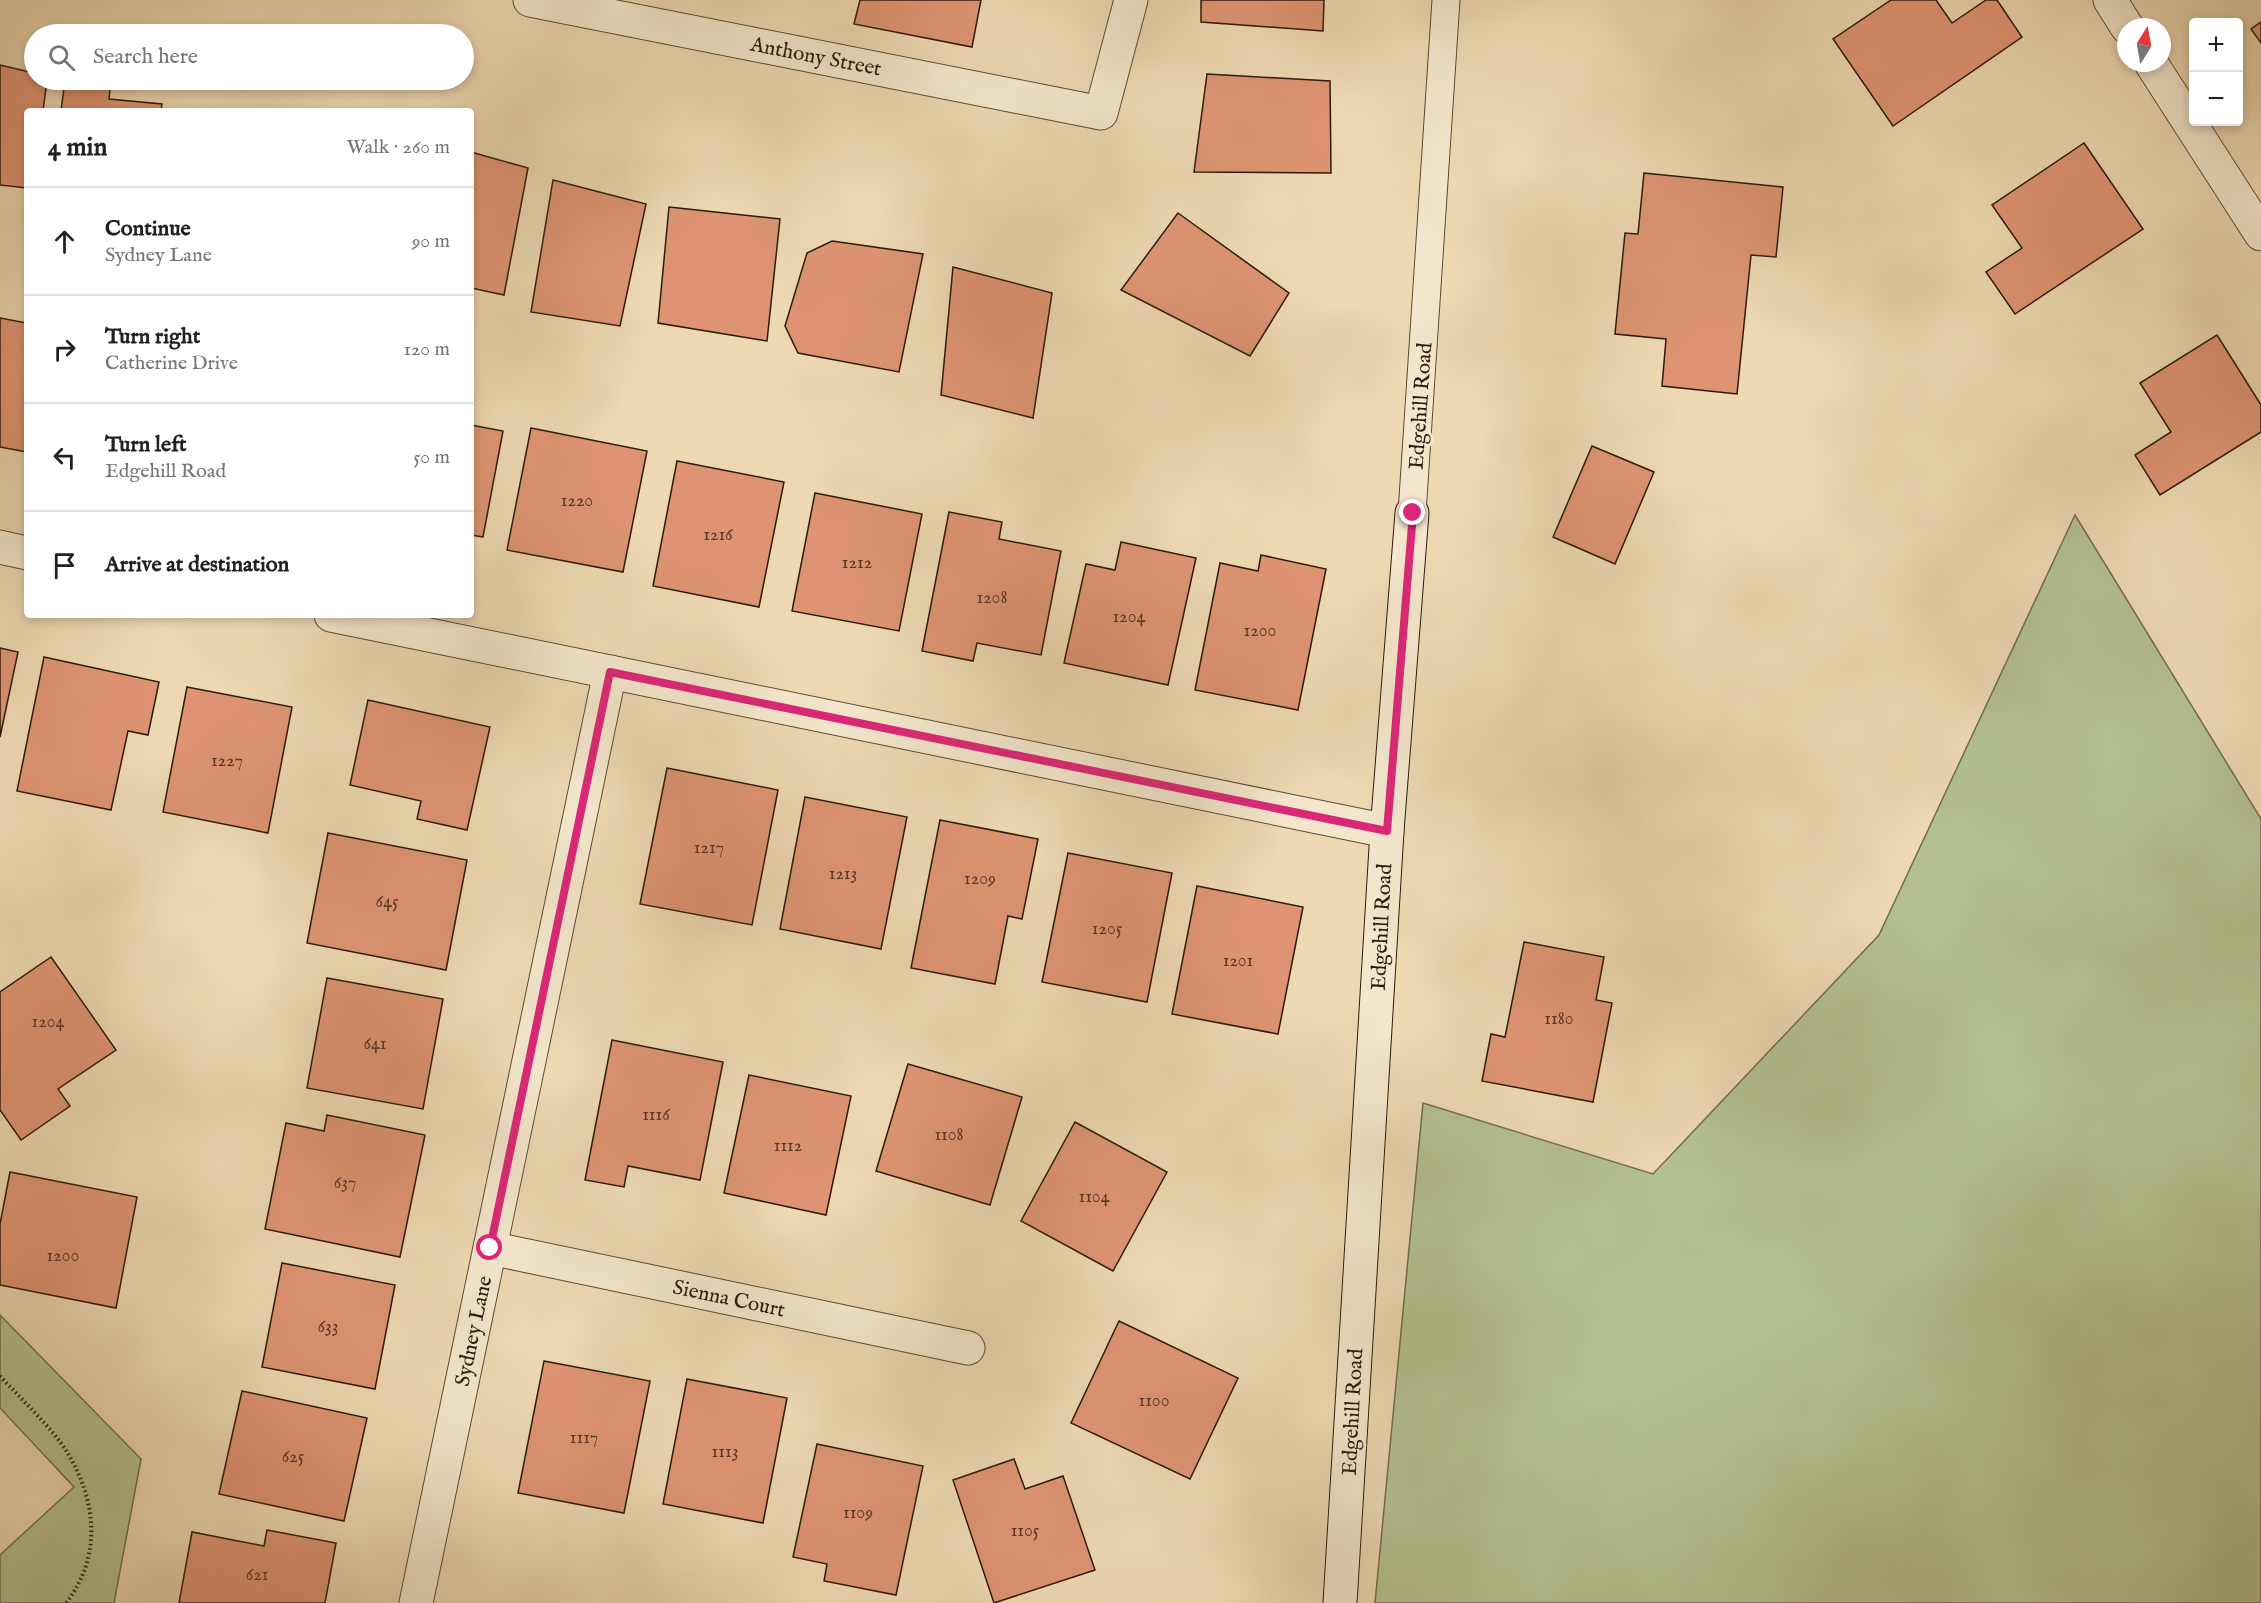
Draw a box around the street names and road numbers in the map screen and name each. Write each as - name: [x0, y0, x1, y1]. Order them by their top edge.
- street label: Anthony Street: [747, 31, 884, 83]
- street label: Edgehill Road: [1404, 341, 1439, 470]
- street label: Edgehill Road: [1366, 862, 1399, 991]
- street label: Sydney Lane: [450, 1273, 499, 1389]
- street label: Sienna Court: [670, 1274, 787, 1325]
- street label: Edgehill Road: [1337, 1347, 1370, 1476]

